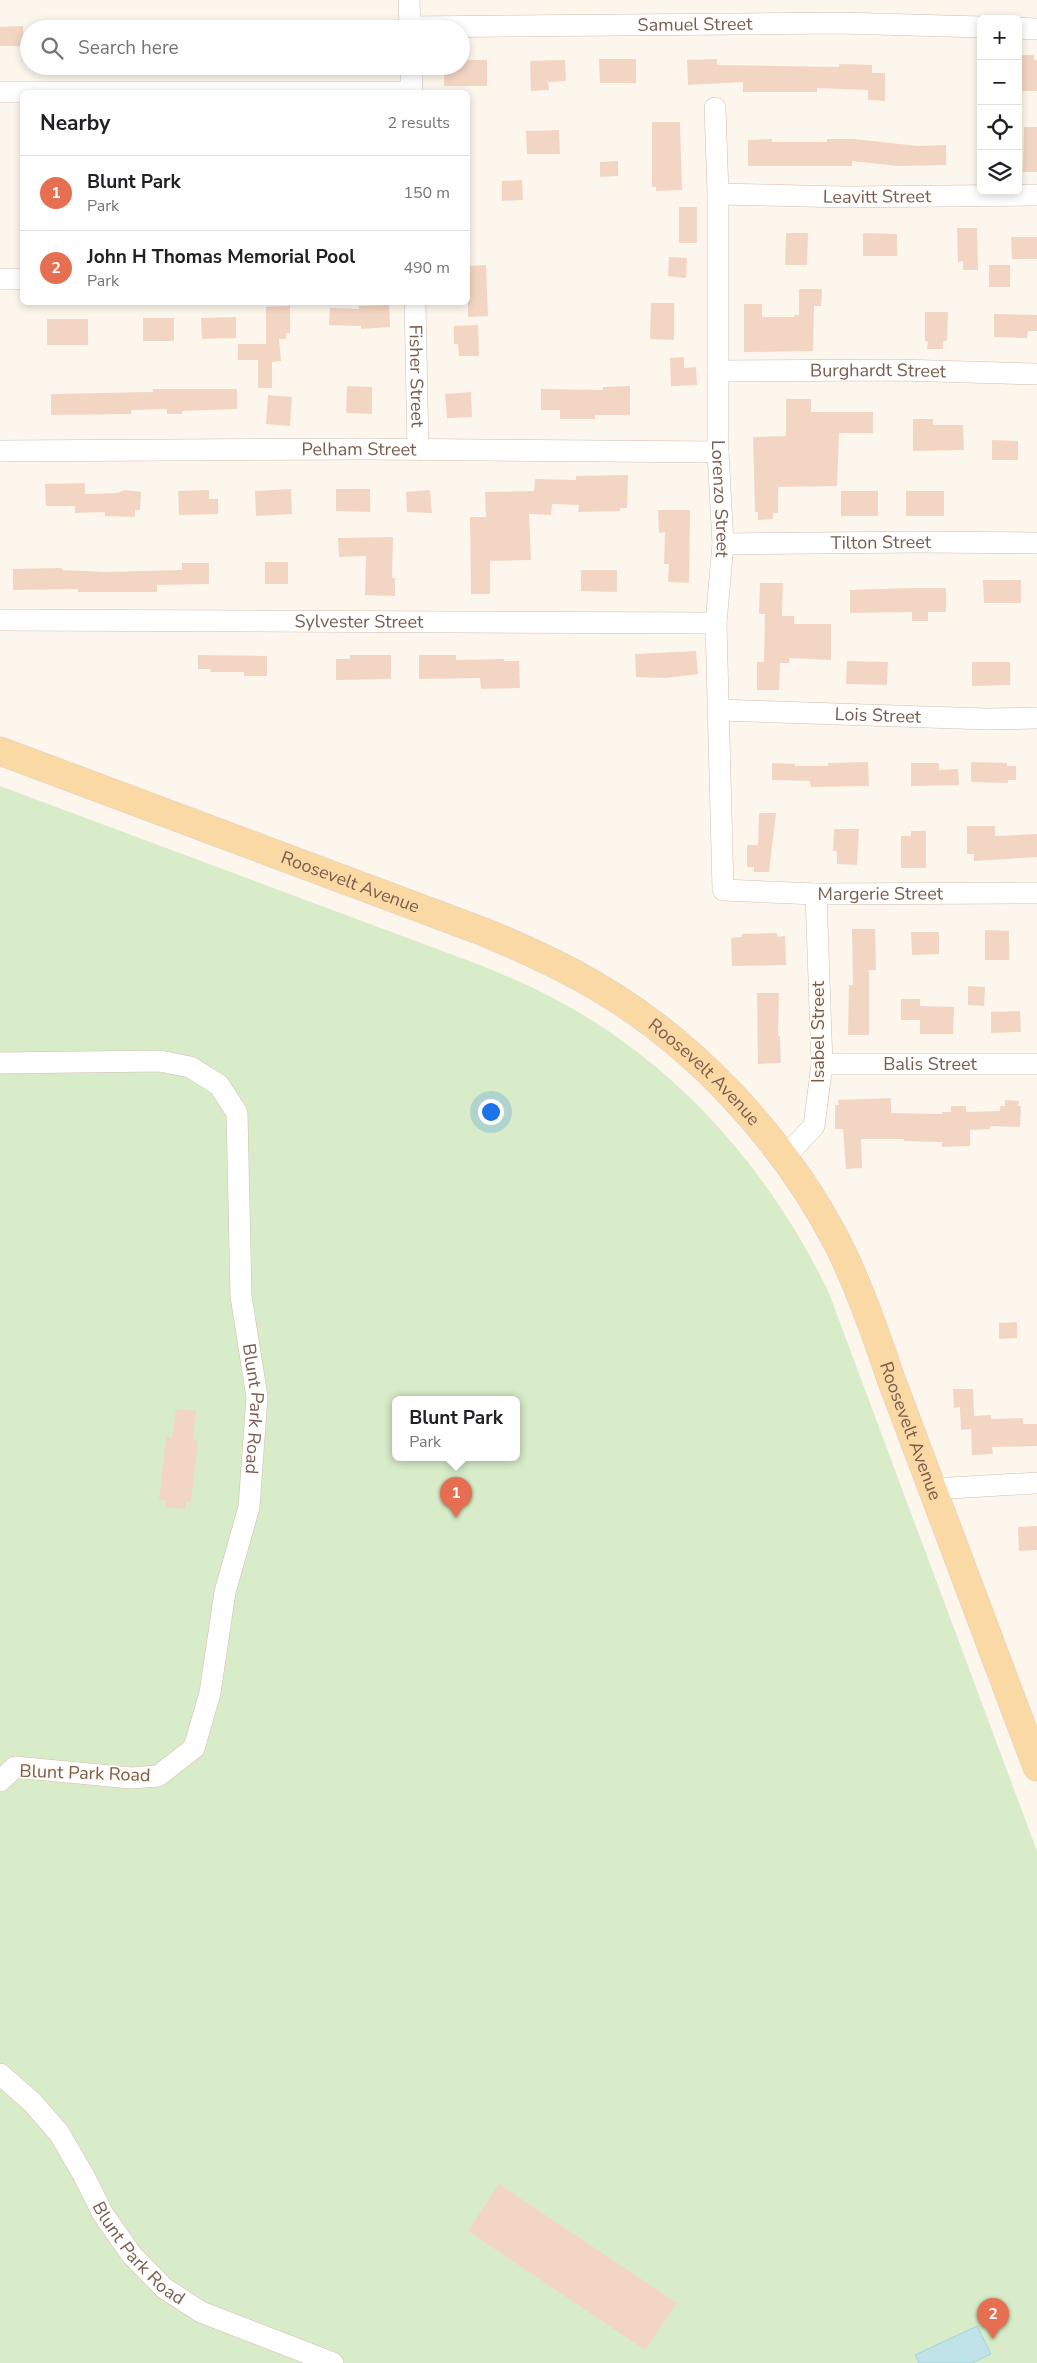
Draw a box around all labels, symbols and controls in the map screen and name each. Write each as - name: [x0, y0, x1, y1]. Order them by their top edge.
- street label: Samuel Street: [637, 12, 753, 37]
- map controls: [977, 15, 1022, 195]
- button: +: [977, 15, 1022, 60]
- search box: [20, 20, 470, 75]
- icon: search: [38, 34, 66, 62]
- text: Search here: [78, 35, 179, 61]
- button: −: [977, 60, 1022, 105]
- button: locate: [977, 105, 1022, 150]
- text: Nearby: [40, 109, 110, 137]
- text: 2 results: [388, 112, 450, 134]
- button: layers: [977, 150, 1022, 195]
- text: Blunt Park: [87, 169, 181, 195]
- text: 1: [51, 182, 61, 204]
- text: 150 m: [403, 182, 450, 204]
- street label: Leavitt Street: [822, 184, 932, 209]
- text: Park: [87, 195, 119, 217]
- text: John H Thomas Memorial Pool: [87, 244, 355, 270]
- text: 2: [51, 257, 61, 279]
- text: 490 m: [403, 257, 450, 279]
- text: Park: [87, 270, 119, 292]
- street label: Fisher Street: [403, 324, 430, 428]
- street label: Burghardt Street: [810, 358, 947, 383]
- street label: Pelham Street: [301, 437, 417, 461]
- street label: Lorenzo Street: [706, 440, 735, 559]
- street label: Tilton Street: [831, 530, 932, 555]
- street label: Sylvester Street: [295, 609, 424, 634]
- street label: Lois Street: [834, 702, 922, 729]
- street label: Roosevelt Avenue: [278, 845, 423, 919]
- street label: Margerie Street: [818, 881, 944, 906]
- street label: Isabel Street: [806, 980, 830, 1083]
- street label: Roosevelt Avenue: [643, 1013, 766, 1131]
- street label: Balis Street: [883, 1052, 978, 1076]
- your location: [478, 1099, 504, 1125]
- street label: Blunt Park Road: [237, 1342, 269, 1475]
- street label: Roosevelt Avenue: [874, 1358, 948, 1504]
- popup: [392, 1396, 520, 1461]
- text: Blunt Park: [409, 1405, 503, 1431]
- text: Park: [409, 1431, 441, 1453]
- pin: 1: [440, 1477, 472, 1518]
- street label: Blunt Park Road: [19, 1759, 151, 1787]
- street label: Blunt Park Road: [87, 2197, 189, 2310]
- pin: 2: [977, 2298, 1009, 2339]

